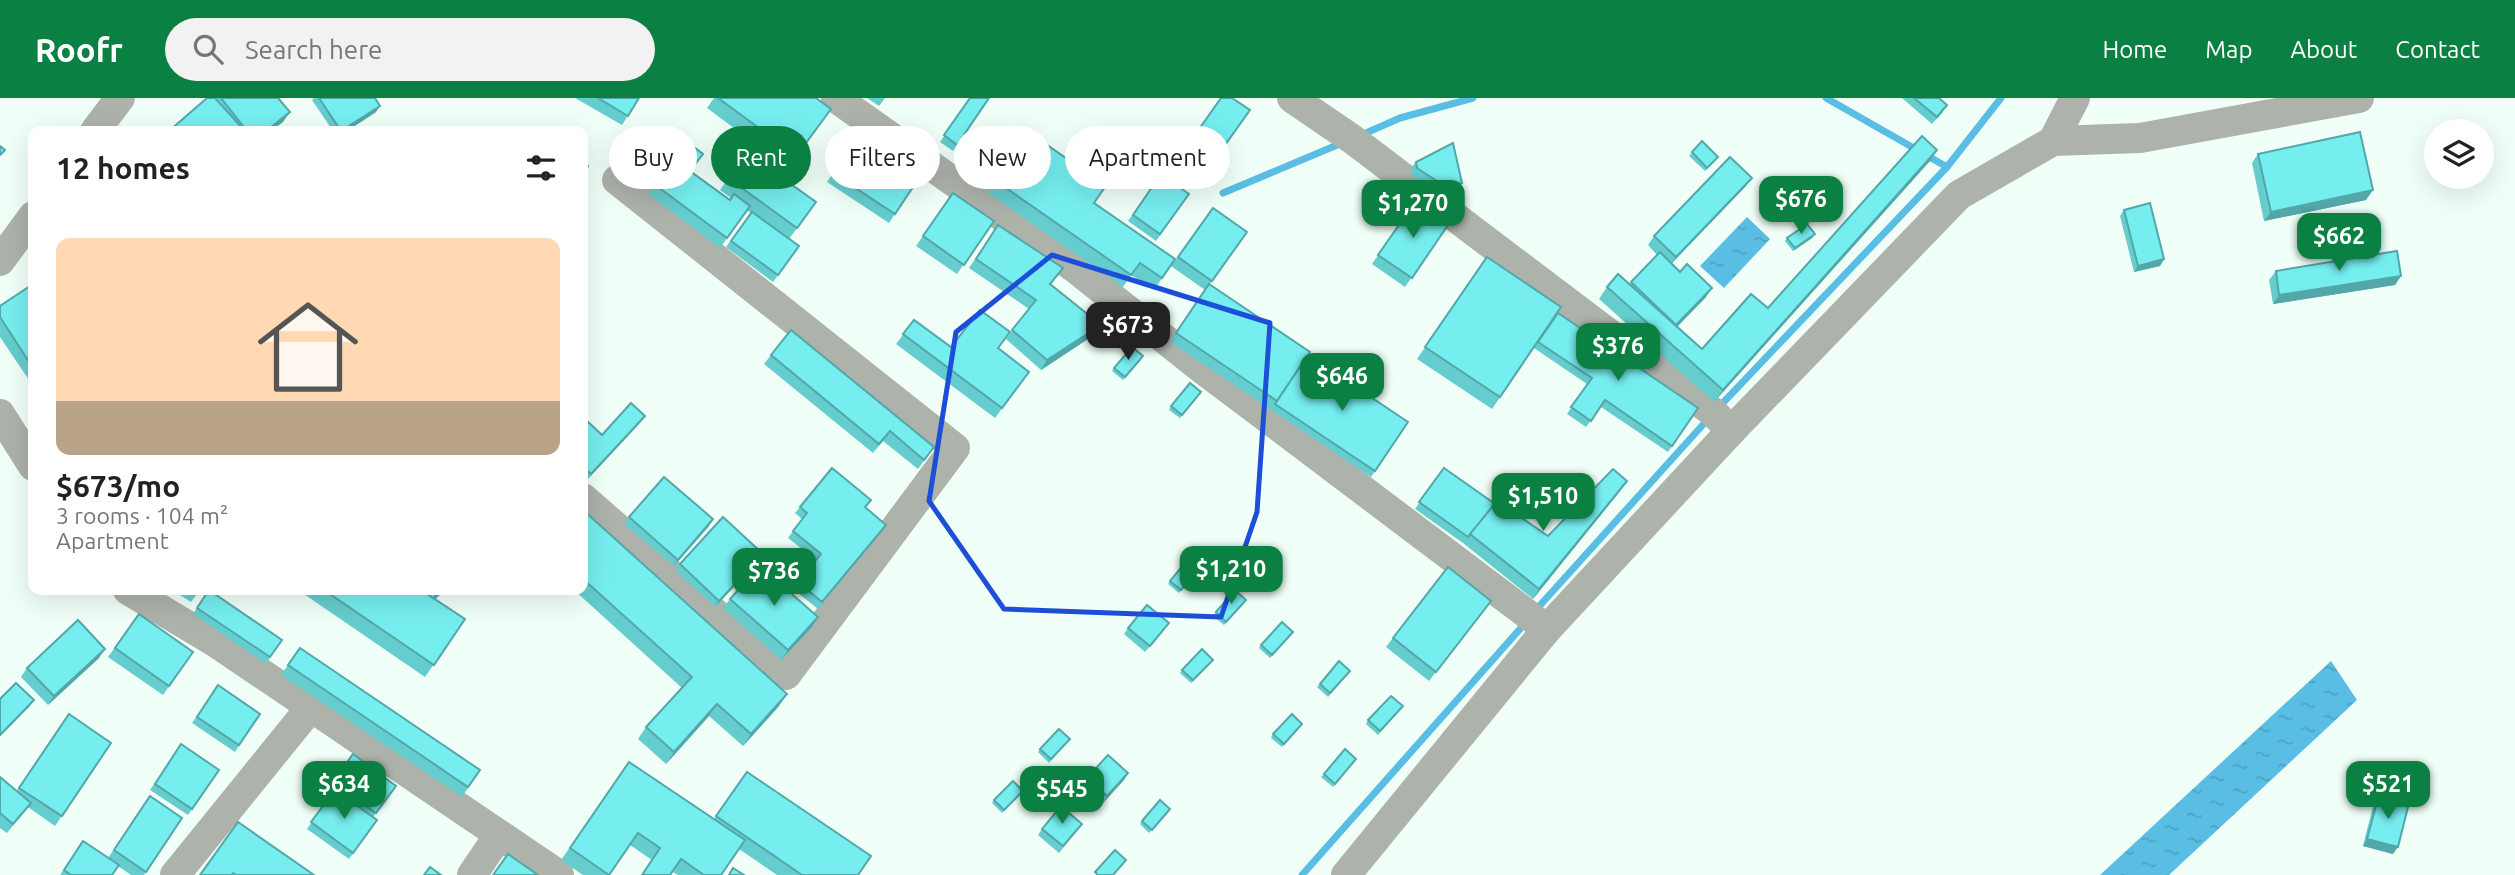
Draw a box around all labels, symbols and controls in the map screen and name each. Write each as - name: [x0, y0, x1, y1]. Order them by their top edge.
- search box: [165, 18, 655, 81]
- icon: search: [189, 30, 227, 68]
- text: Roofr: [35, 31, 123, 68]
- text: Search here: [245, 35, 382, 64]
- text: Home: [2102, 36, 2167, 63]
- text: Map: [2205, 36, 2252, 63]
- text: About: [2290, 36, 2357, 63]
- text: Contact: [2395, 36, 2480, 63]
- map controls: [2424, 119, 2494, 189]
- button: layers: [2424, 119, 2494, 189]
- chip: Buy: [609, 126, 697, 189]
- chip: Rent: [711, 126, 811, 189]
- chip: Filters: [825, 126, 940, 189]
- chip: New: [954, 126, 1051, 189]
- chip: Apartment: [1065, 126, 1230, 189]
- icon: filters: [522, 149, 560, 187]
- text: 12 homes: [56, 151, 190, 185]
- pin: $676: [1760, 176, 1842, 236]
- pin: $1,270: [1356, 180, 1470, 240]
- text: $676: [1775, 186, 1827, 211]
- text: $1,270: [1378, 190, 1448, 215]
- pin: $662: [2298, 214, 2380, 273]
- text: $662: [2313, 223, 2365, 248]
- icon: home: [245, 284, 371, 410]
- pin: $673: [1087, 302, 1169, 362]
- text: $673: [1102, 312, 1154, 337]
- pin: $376: [1577, 324, 1659, 383]
- text: $376: [1592, 333, 1644, 358]
- pin: $646: [1301, 354, 1383, 413]
- text: $646: [1316, 363, 1368, 388]
- text: $673/mo: [56, 469, 180, 503]
- pin: $1,510: [1486, 474, 1600, 533]
- text: $1,510: [1508, 483, 1578, 508]
- text: 3 rooms · 104 m²: [56, 503, 228, 528]
- text: Apartment: [56, 528, 169, 553]
- pin: $1,210: [1174, 546, 1288, 606]
- pin: $736: [733, 548, 815, 608]
- text: $1,210: [1196, 556, 1266, 581]
- text: $736: [748, 558, 800, 583]
- pin: $634: [303, 762, 385, 821]
- pin: $521: [2347, 762, 2429, 821]
- pin: $545: [1021, 766, 1103, 826]
- text: $634: [318, 771, 370, 796]
- text: $521: [2362, 771, 2414, 796]
- text: $545: [1036, 776, 1088, 801]

